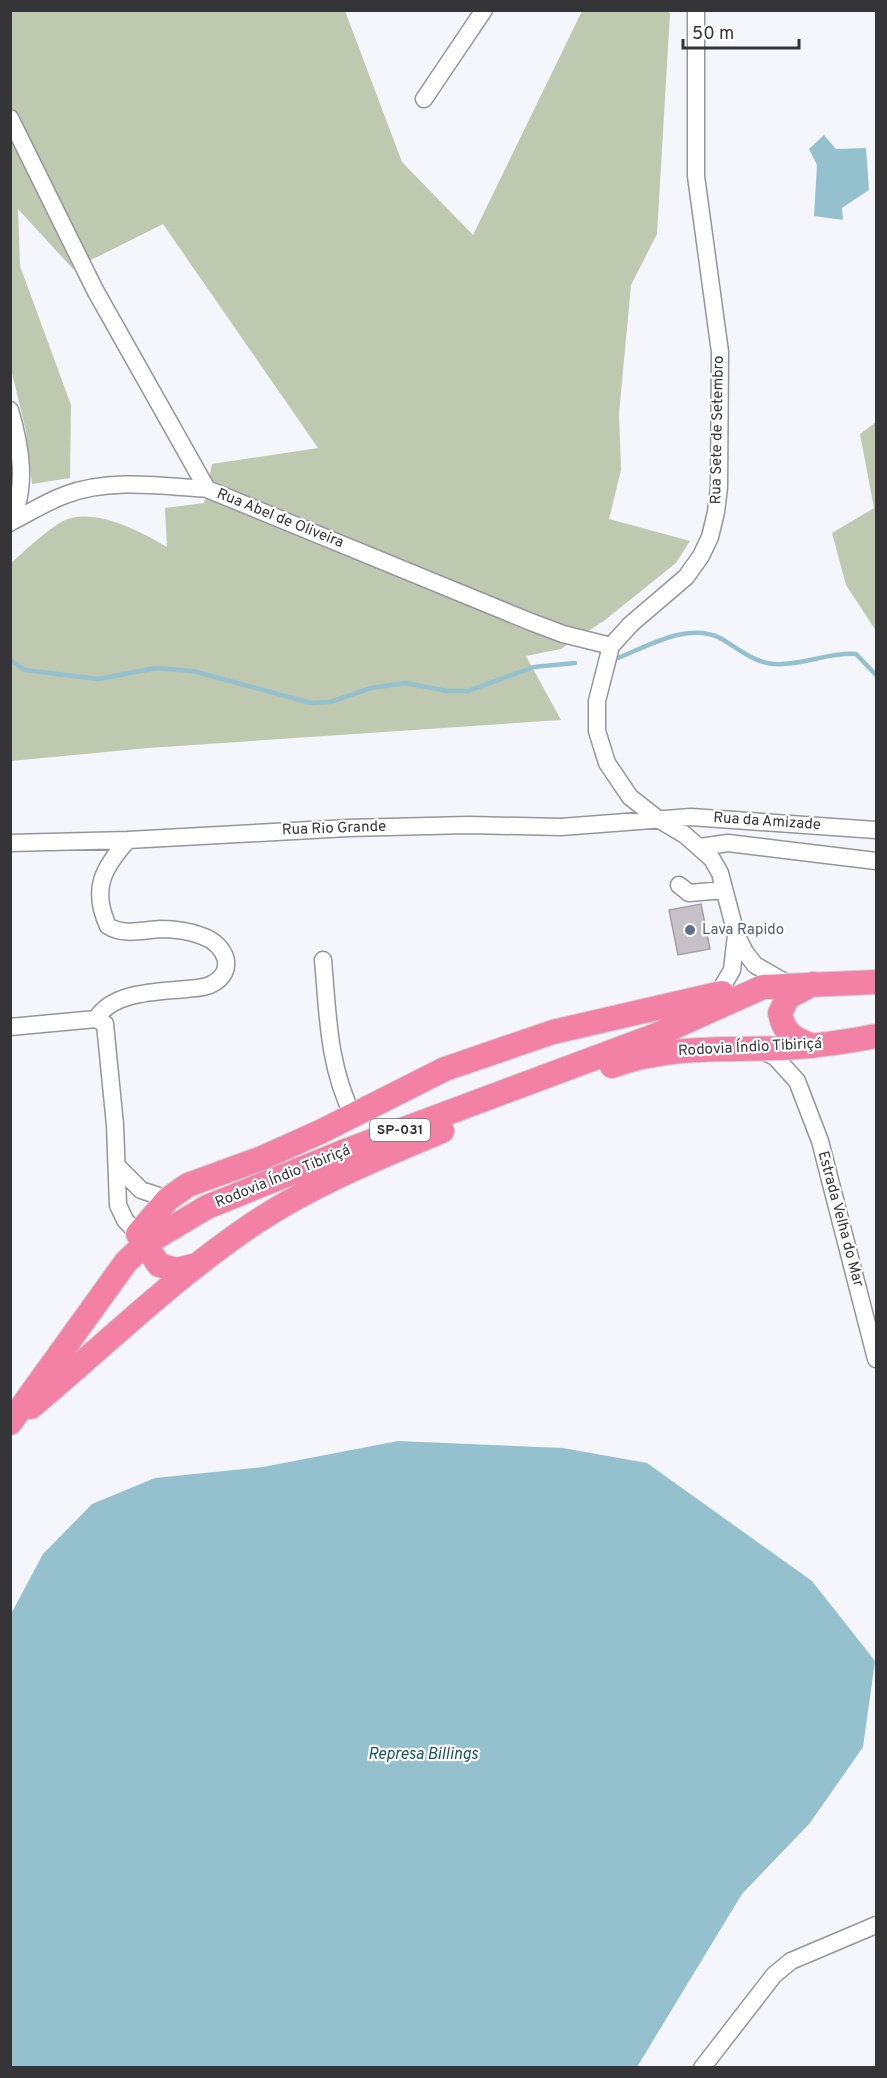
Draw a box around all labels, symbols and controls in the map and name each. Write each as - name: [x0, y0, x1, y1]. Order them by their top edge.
- scale bar: [683, 12, 798, 50]
- text: 50 m: [692, 23, 734, 46]
- street label: Rua Sete de Setembro: [707, 355, 729, 505]
- street label: Rua Abel de Oliveira: [214, 485, 346, 553]
- street label: Rua da Amizade: [713, 809, 821, 835]
- street label: Rua Rio Grande: [281, 818, 387, 840]
- place label: Lava Rapido: [702, 921, 784, 940]
- marker: Lava Rapido: [683, 923, 697, 937]
- street label: Rodovia Índio Tibiriçá: [678, 1034, 823, 1061]
- road number: SP-031: [370, 1119, 430, 1141]
- street label: Rodovia Índio Tibiriçá: [212, 1140, 353, 1213]
- street label: Estrada Velha do Mar: [813, 1149, 867, 1289]
- water label: Represa Billings: [368, 1745, 479, 1765]

